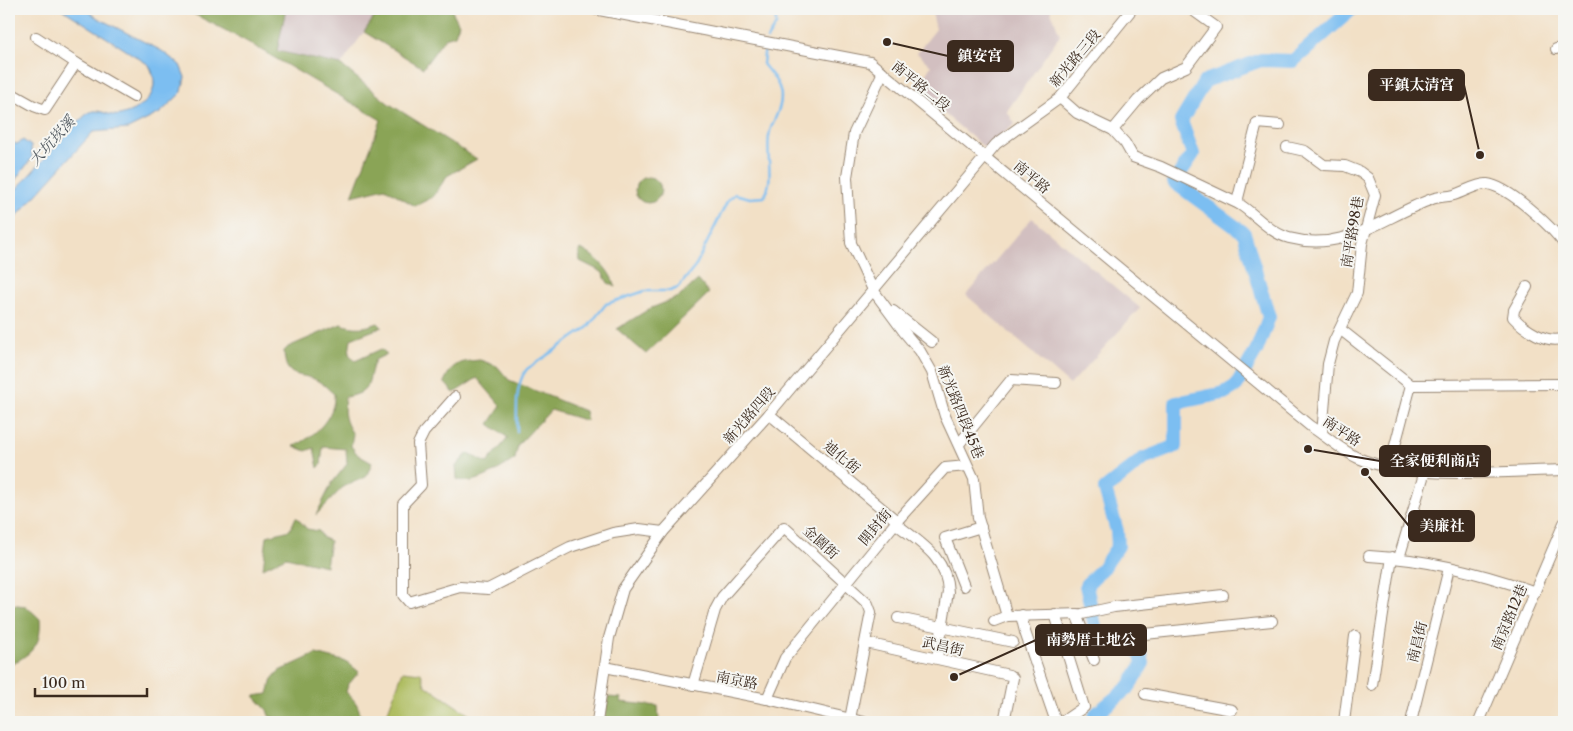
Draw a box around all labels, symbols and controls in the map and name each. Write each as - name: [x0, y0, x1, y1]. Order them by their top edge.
- street label: 新光路三段: [1046, 25, 1104, 91]
- callout: 鎮安宮: [948, 41, 1013, 71]
- text: 鎮安宮: [957, 46, 1003, 65]
- street label: 南平路二段: [888, 57, 954, 115]
- callout: 平鎮太清宮: [1369, 70, 1464, 100]
- text: 平鎮太清宮: [1379, 75, 1455, 94]
- water label: 大坑崁溪: [24, 111, 80, 169]
- street label: 南平路: [1010, 157, 1054, 197]
- street label: 南平路98巷: [1337, 195, 1367, 269]
- street label: 新光路四段45巷: [934, 362, 988, 462]
- street label: 新光路四段: [719, 383, 779, 447]
- street label: 南平路: [1320, 412, 1364, 450]
- street label: 迪化街: [820, 437, 864, 477]
- callout: 全家便利商店: [1380, 446, 1490, 476]
- text: 全家便利商店: [1390, 451, 1480, 470]
- street label: 開封街: [855, 505, 895, 549]
- callout: 美廉社: [1409, 511, 1474, 541]
- text: 美廉社: [1419, 516, 1465, 535]
- street label: 金園街: [799, 521, 843, 563]
- street label: 南京路12巷: [1487, 581, 1531, 653]
- street label: 南昌街: [1403, 619, 1431, 665]
- callout: 南勢厝土地公: [1036, 625, 1146, 655]
- text: 南勢厝土地公: [1046, 630, 1136, 649]
- street label: 武昌街: [921, 633, 965, 659]
- scale bar: [35, 666, 148, 698]
- street label: 南京路: [715, 667, 759, 693]
- text: 100 m: [42, 673, 85, 692]

